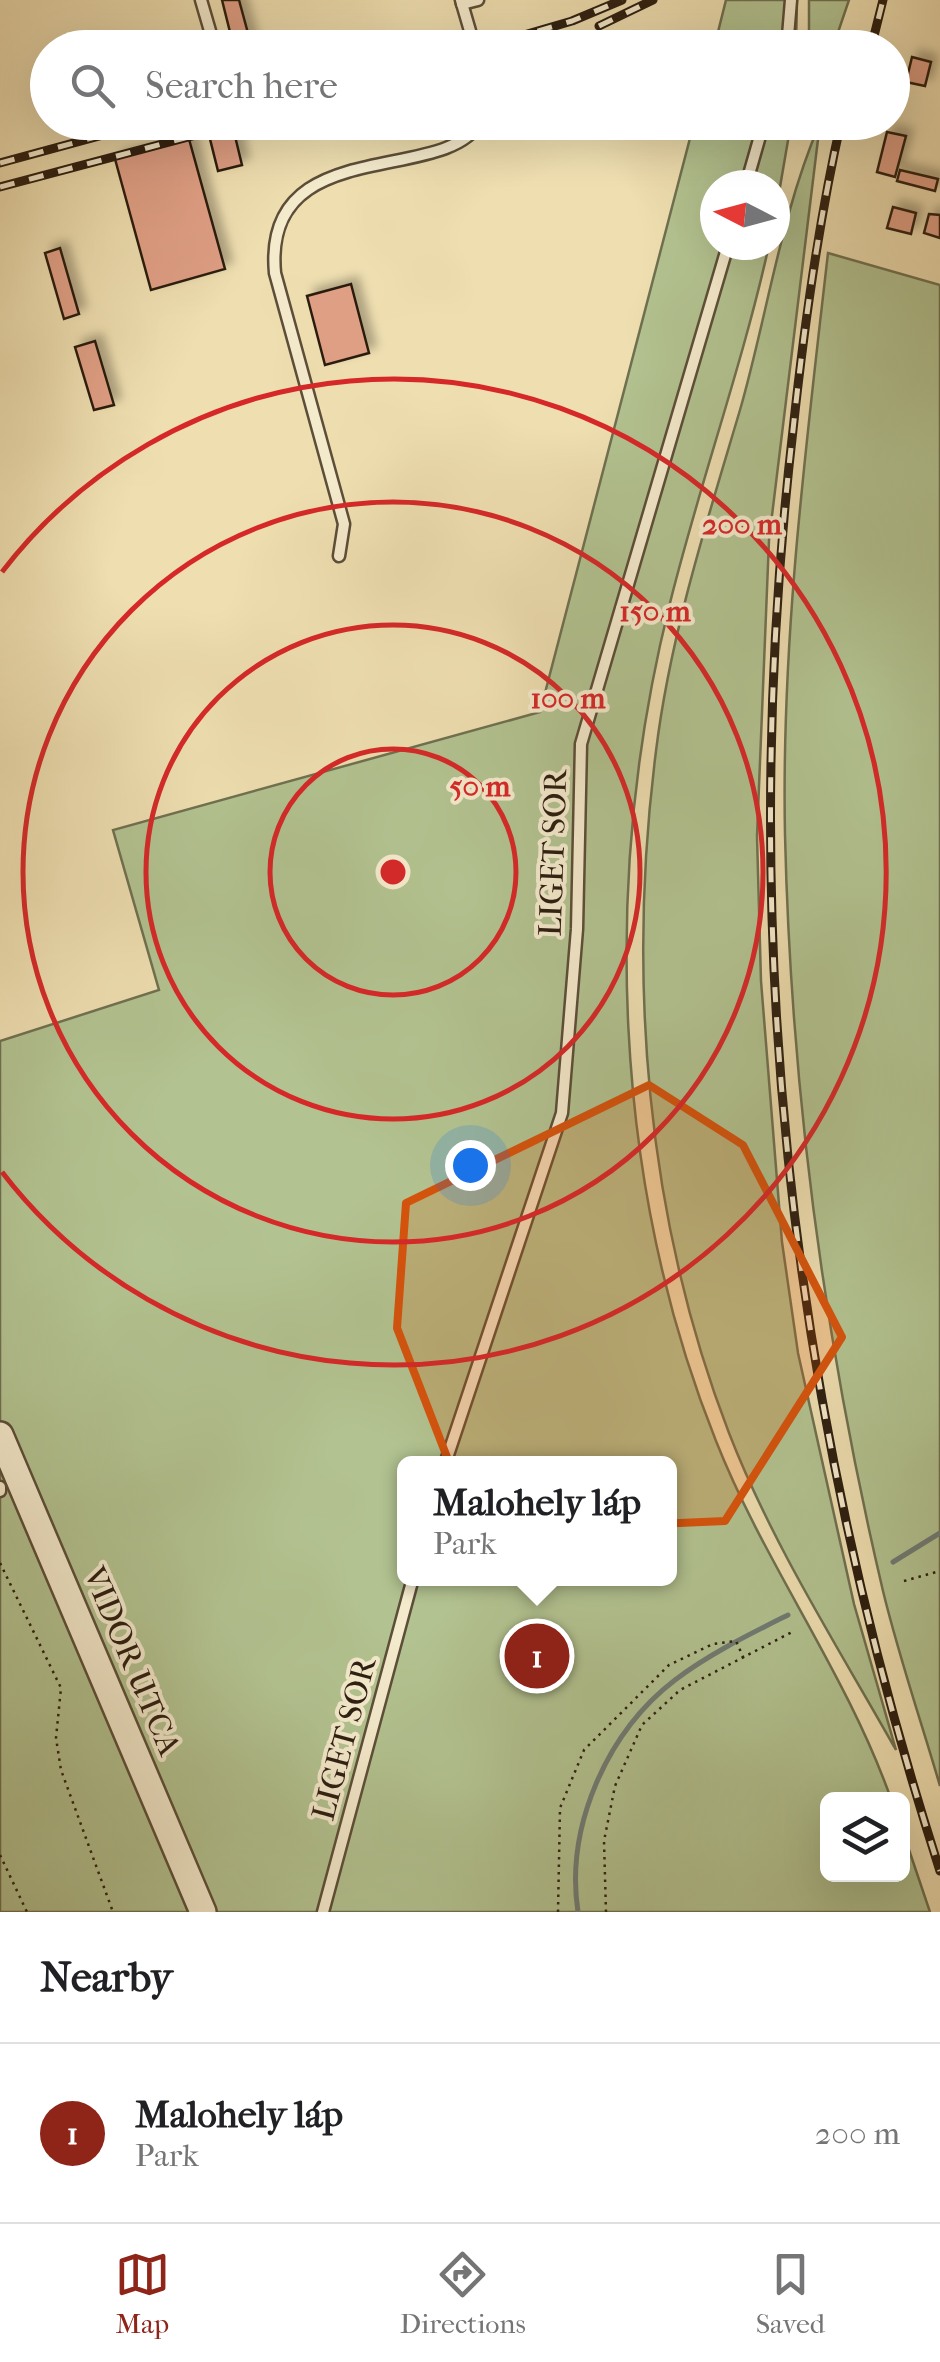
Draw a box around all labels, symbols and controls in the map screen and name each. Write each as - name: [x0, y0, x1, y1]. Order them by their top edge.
- search box: [30, 30, 910, 140]
- icon: search: [65, 58, 120, 113]
- text: Search here: [145, 63, 338, 108]
- north arrow: [700, 170, 790, 260]
- text: 200 m: [702, 507, 783, 542]
- text: 150 m: [619, 594, 692, 629]
- text: 100 m: [530, 681, 607, 716]
- street label: LIGET SOR: [532, 767, 574, 937]
- text: 50 m: [450, 769, 511, 804]
- centre of rings: [375, 854, 411, 890]
- your location: [445, 1140, 496, 1191]
- popup: [397, 1456, 677, 1586]
- text: Malohely láp: [433, 1480, 641, 1525]
- text: Park: [433, 1525, 497, 1562]
- street label: VIDOR UTCA: [75, 1560, 188, 1761]
- pin: 1: [504, 1618, 570, 1694]
- street label: LIGET SOR: [305, 1652, 384, 1824]
- map controls: [820, 1792, 910, 1882]
- button: layers: [820, 1792, 910, 1882]
- text: Nearby: [40, 1953, 172, 2002]
- text: Malohely láp: [135, 2092, 343, 2137]
- text: 1: [67, 2115, 78, 2152]
- text: 200 m: [815, 2115, 900, 2152]
- text: Park: [135, 2137, 199, 2174]
- tab: Map: [115, 2247, 170, 2340]
- tab: Directions: [400, 2247, 526, 2340]
- tab: Saved: [756, 2247, 825, 2340]

